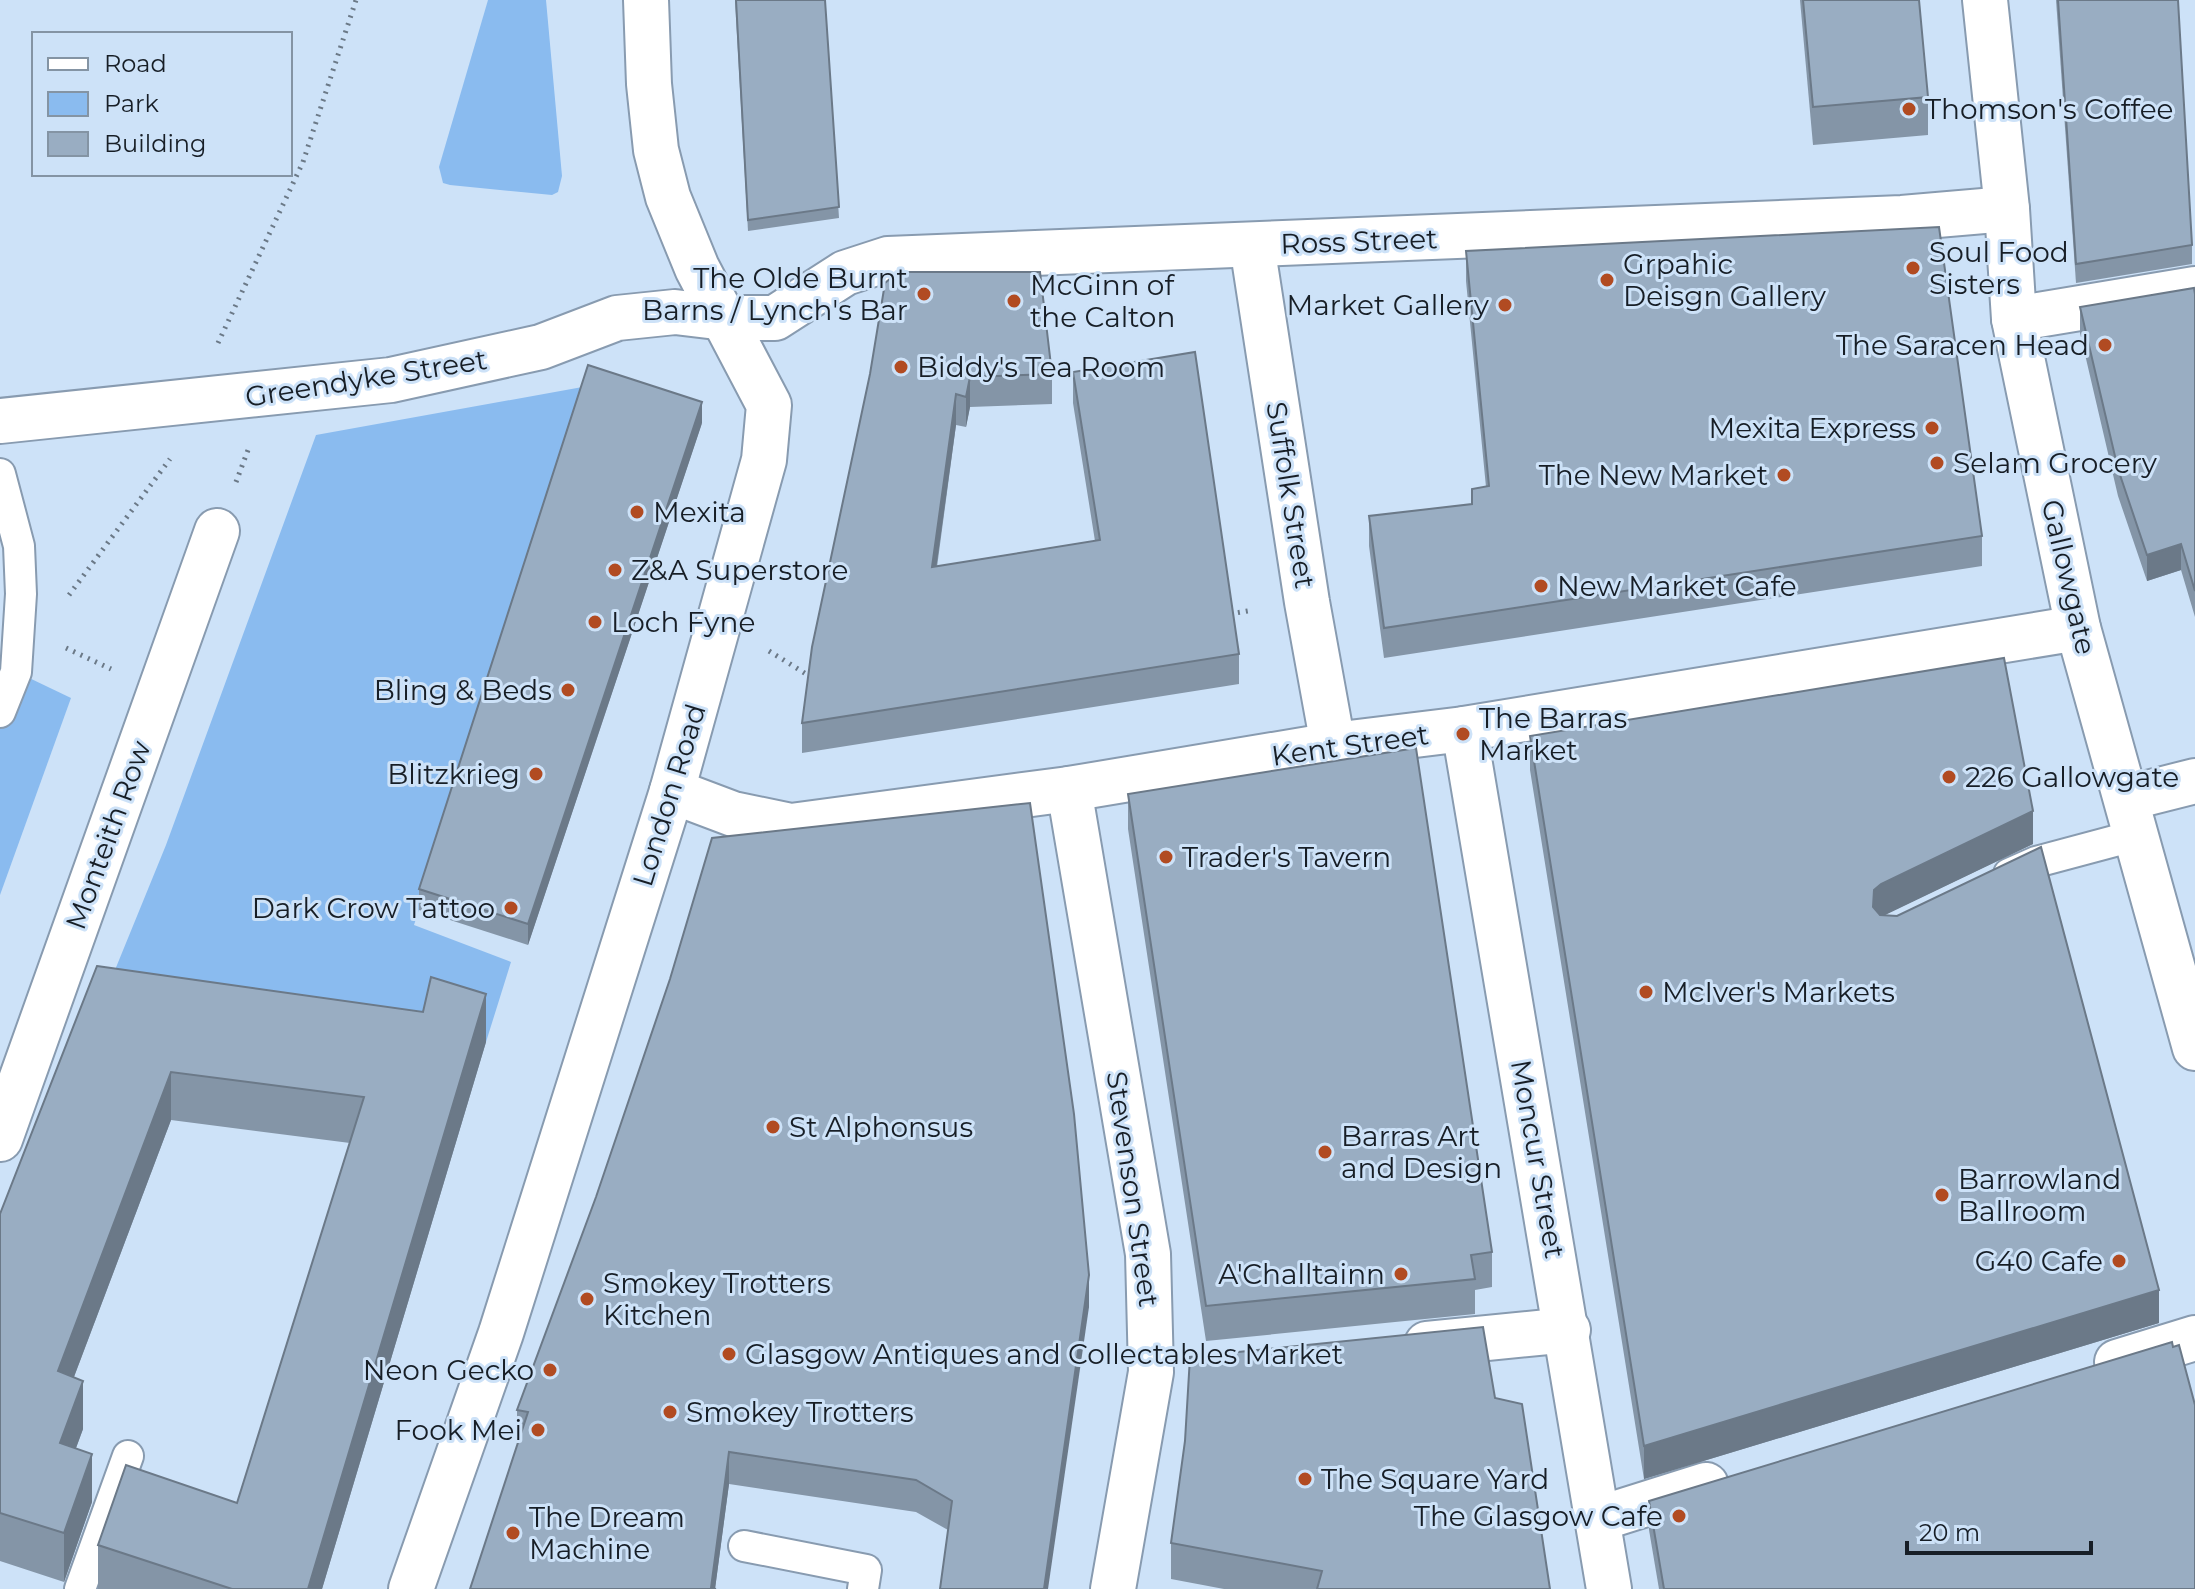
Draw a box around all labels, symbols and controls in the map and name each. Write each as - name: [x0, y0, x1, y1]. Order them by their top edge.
- legend: [32, 32, 292, 176]
- text: Road: [104, 49, 167, 78]
- text: Park: [104, 89, 159, 118]
- place label: Thomson's Coffee: [1925, 92, 2173, 126]
- marker: Thomson's Coffee: [1900, 100, 1918, 118]
- text: Building: [104, 129, 207, 158]
- street label: Ross Street: [1280, 221, 1438, 261]
- place label: Soul Food Sisters: [1929, 235, 2069, 301]
- place label: Grpahic Deisgn Gallery: [1623, 247, 1827, 313]
- marker: Soul Food Sisters: [1904, 259, 1922, 277]
- place label: The Olde Burnt Barns / Lynch's Bar: [642, 261, 908, 327]
- place label: McGinn of the Calton: [1030, 268, 1175, 334]
- marker: Grpahic Deisgn Gallery: [1598, 271, 1616, 289]
- marker: The Olde Burnt Barns / Lynch's Bar: [915, 285, 933, 303]
- place label: Market Gallery: [1287, 288, 1490, 322]
- marker: McGinn of the Calton: [1005, 292, 1023, 310]
- marker: Market Gallery: [1496, 296, 1514, 314]
- place label: The Saracen Head: [1836, 328, 2089, 362]
- marker: The Saracen Head: [2096, 336, 2114, 354]
- street label: Greendyke Street: [243, 342, 489, 414]
- place label: Biddy's Tea Room: [917, 350, 1165, 384]
- marker: Biddy's Tea Room: [892, 358, 910, 376]
- street label: Suffolk Street: [1259, 399, 1323, 591]
- place label: Mexita Express: [1708, 411, 1916, 445]
- marker: Mexita Express: [1923, 419, 1941, 437]
- place label: Selam Grocery: [1953, 446, 2158, 480]
- marker: Selam Grocery: [1928, 454, 1946, 472]
- place label: The New Market: [1539, 458, 1768, 492]
- marker: The New Market: [1775, 466, 1793, 484]
- place label: Mexita: [653, 495, 746, 529]
- street label: Gallowgate: [2035, 496, 2103, 658]
- marker: Mexita: [628, 503, 646, 521]
- place label: Z&A Superstore: [631, 553, 848, 587]
- marker: Z&A Superstore: [606, 561, 624, 579]
- place label: New Market Cafe: [1557, 569, 1797, 603]
- marker: New Market Cafe: [1532, 577, 1550, 595]
- place label: Loch Fyne: [611, 605, 755, 639]
- marker: Loch Fyne: [586, 613, 604, 631]
- place label: Bling & Beds: [374, 673, 552, 707]
- marker: Bling & Beds: [559, 681, 577, 699]
- street label: London Road: [625, 700, 713, 890]
- place label: The Barras Market: [1479, 701, 1627, 767]
- street label: Kent Street: [1269, 717, 1431, 773]
- marker: The Barras Market: [1454, 725, 1472, 743]
- street label: Monteith Row: [58, 736, 158, 934]
- place label: Blitzkrieg: [387, 757, 520, 791]
- place label: 226 Gallowgate: [1965, 760, 2179, 794]
- marker: Blitzkrieg: [527, 765, 545, 783]
- marker: 226 Gallowgate: [1940, 768, 1958, 786]
- place label: Trader's Tavern: [1182, 840, 1391, 874]
- marker: Trader's Tavern: [1157, 848, 1175, 866]
- place label: Dark Crow Tattoo: [252, 891, 495, 925]
- marker: Dark Crow Tattoo: [502, 899, 520, 917]
- place label: McIver's Markets: [1662, 975, 1895, 1009]
- marker: McIver's Markets: [1637, 983, 1655, 1001]
- street label: Moncur Street: [1504, 1057, 1572, 1261]
- street label: Stevenson Street: [1100, 1069, 1166, 1309]
- place label: St Alphonsus: [789, 1110, 973, 1144]
- marker: St Alphonsus: [764, 1118, 782, 1136]
- place label: Barras Art and Design: [1341, 1119, 1502, 1185]
- marker: Barras Art and Design: [1316, 1143, 1334, 1161]
- place label: Barrowland Ballroom: [1958, 1162, 2121, 1228]
- marker: Barrowland Ballroom: [1933, 1186, 1951, 1204]
- place label: G40 Cafe: [1975, 1244, 2103, 1278]
- marker: G40 Cafe: [2110, 1252, 2128, 1270]
- place label: A'Challtainn: [1218, 1257, 1385, 1291]
- marker: A'Challtainn: [1392, 1265, 1410, 1283]
- place label: Smokey Trotters Kitchen: [603, 1266, 831, 1332]
- marker: Smokey Trotters Kitchen: [578, 1290, 596, 1308]
- place label: Glasgow Antiques and Collectables Market: [745, 1337, 1343, 1371]
- marker: Glasgow Antiques and Collectables Market: [720, 1345, 738, 1363]
- place label: Neon Gecko: [363, 1353, 534, 1387]
- marker: Neon Gecko: [541, 1361, 559, 1379]
- place label: Smokey Trotters: [686, 1395, 914, 1429]
- marker: Smokey Trotters: [661, 1403, 679, 1421]
- place label: Fook Mei: [394, 1413, 522, 1447]
- marker: Fook Mei: [529, 1421, 547, 1439]
- place label: The Square Yard: [1321, 1462, 1549, 1496]
- marker: The Square Yard: [1296, 1470, 1314, 1488]
- place label: The Glasgow Cafe: [1414, 1499, 1663, 1533]
- place label: The Dream Machine: [529, 1500, 685, 1566]
- scale bar: [1907, 1505, 2091, 1555]
- marker: The Glasgow Cafe: [1670, 1507, 1688, 1525]
- text: 20 m: [1919, 1518, 1980, 1547]
- marker: The Dream Machine: [504, 1524, 522, 1542]

